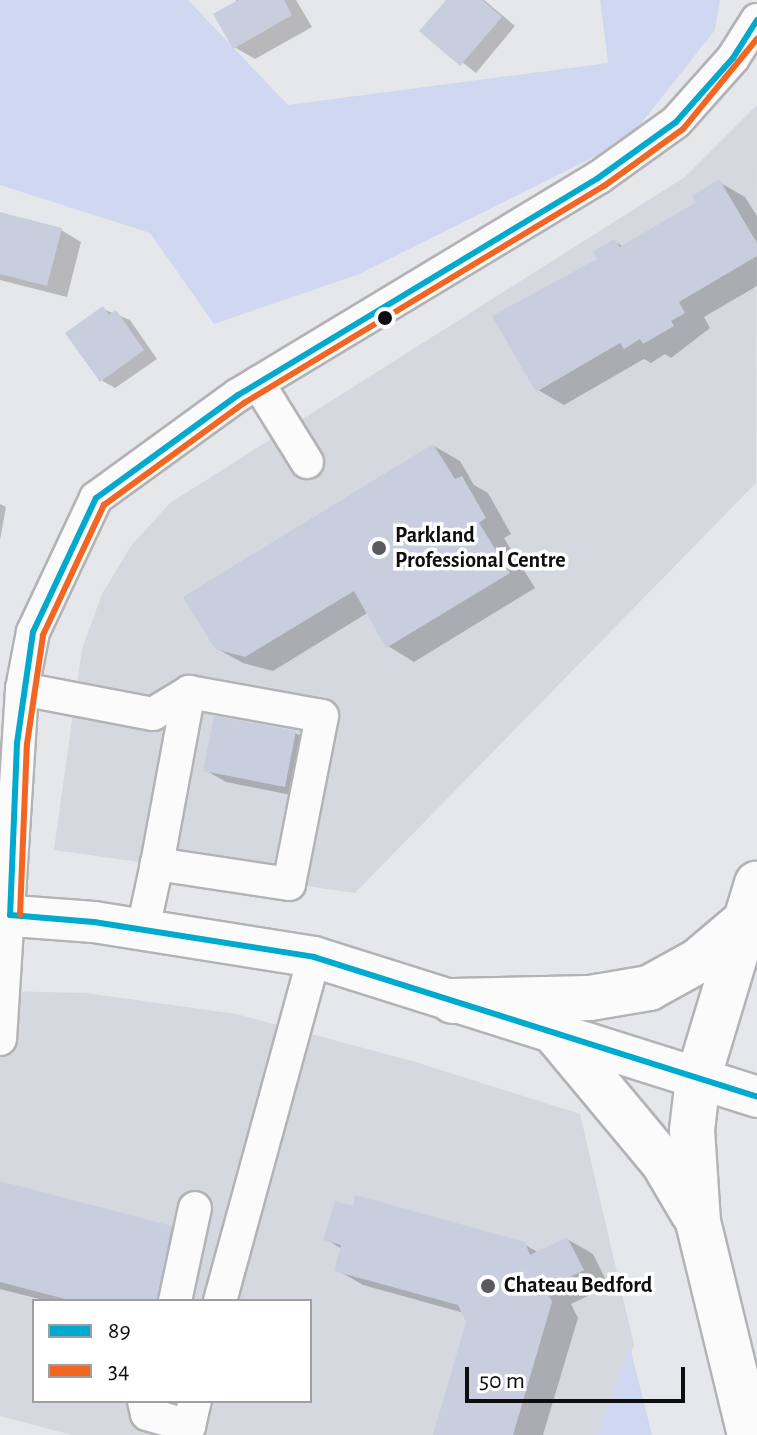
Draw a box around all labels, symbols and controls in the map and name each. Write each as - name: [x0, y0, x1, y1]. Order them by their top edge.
- unlabelled marker: [377, 310, 393, 326]
- place label: Parkland Professional Centre: [395, 522, 566, 574]
- marker: Parkland Professional Centre: [370, 539, 388, 557]
- place label: Chateau Bedford: [504, 1273, 652, 1299]
- marker: Chateau Bedford: [479, 1277, 497, 1295]
- legend: [32, 1299, 312, 1403]
- text: 89: [108, 1319, 131, 1343]
- scale bar: [469, 1351, 689, 1401]
- text: 34: [108, 1359, 129, 1383]
- text: 50 m: [479, 1369, 525, 1393]

